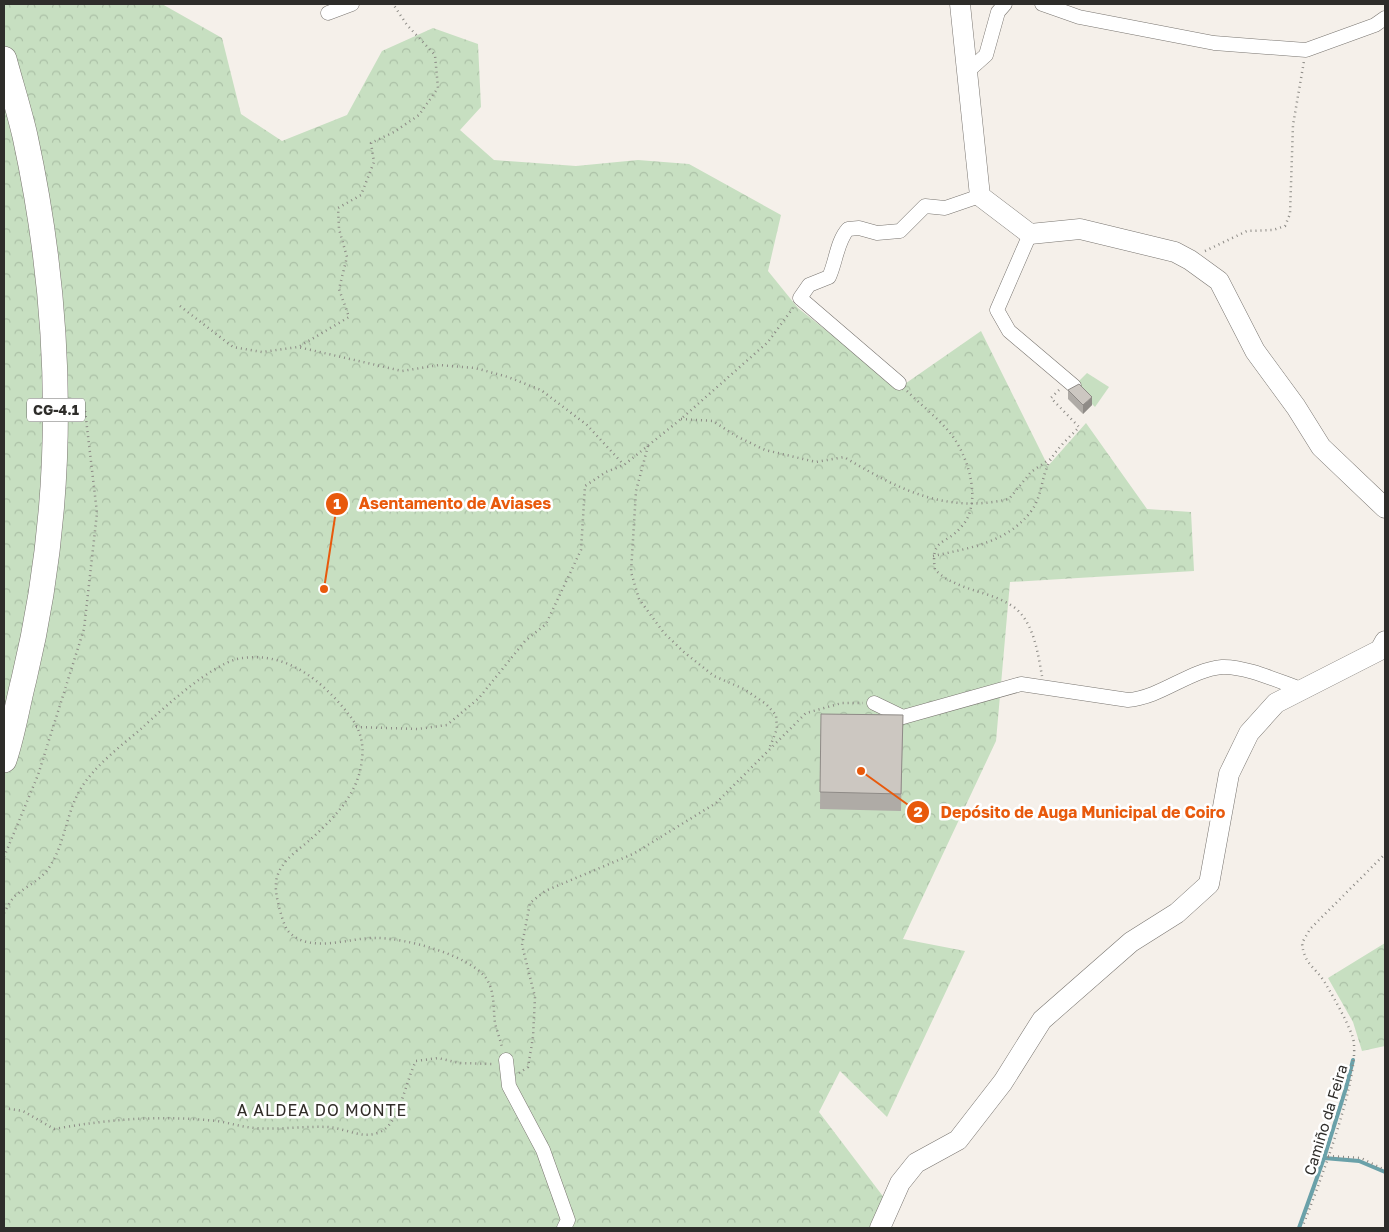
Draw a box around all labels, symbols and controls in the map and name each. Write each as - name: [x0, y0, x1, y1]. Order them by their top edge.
- road number: CG-4.1: [27, 398, 85, 422]
- callout: Asentamento de Aviases: [324, 488, 562, 519]
- text: Asentamento de Aviases: [359, 493, 551, 513]
- text: 1: [333, 494, 341, 512]
- callout: Depósito de Auga Municipal de Coiro: [905, 797, 1235, 828]
- text: 2: [913, 802, 923, 820]
- text: Depósito de Auga Municipal de Coiro: [941, 802, 1226, 822]
- street label: Camiño da Feira: [1300, 1062, 1350, 1177]
- district label: A ALDEA DO MONTE: [237, 1100, 407, 1120]

